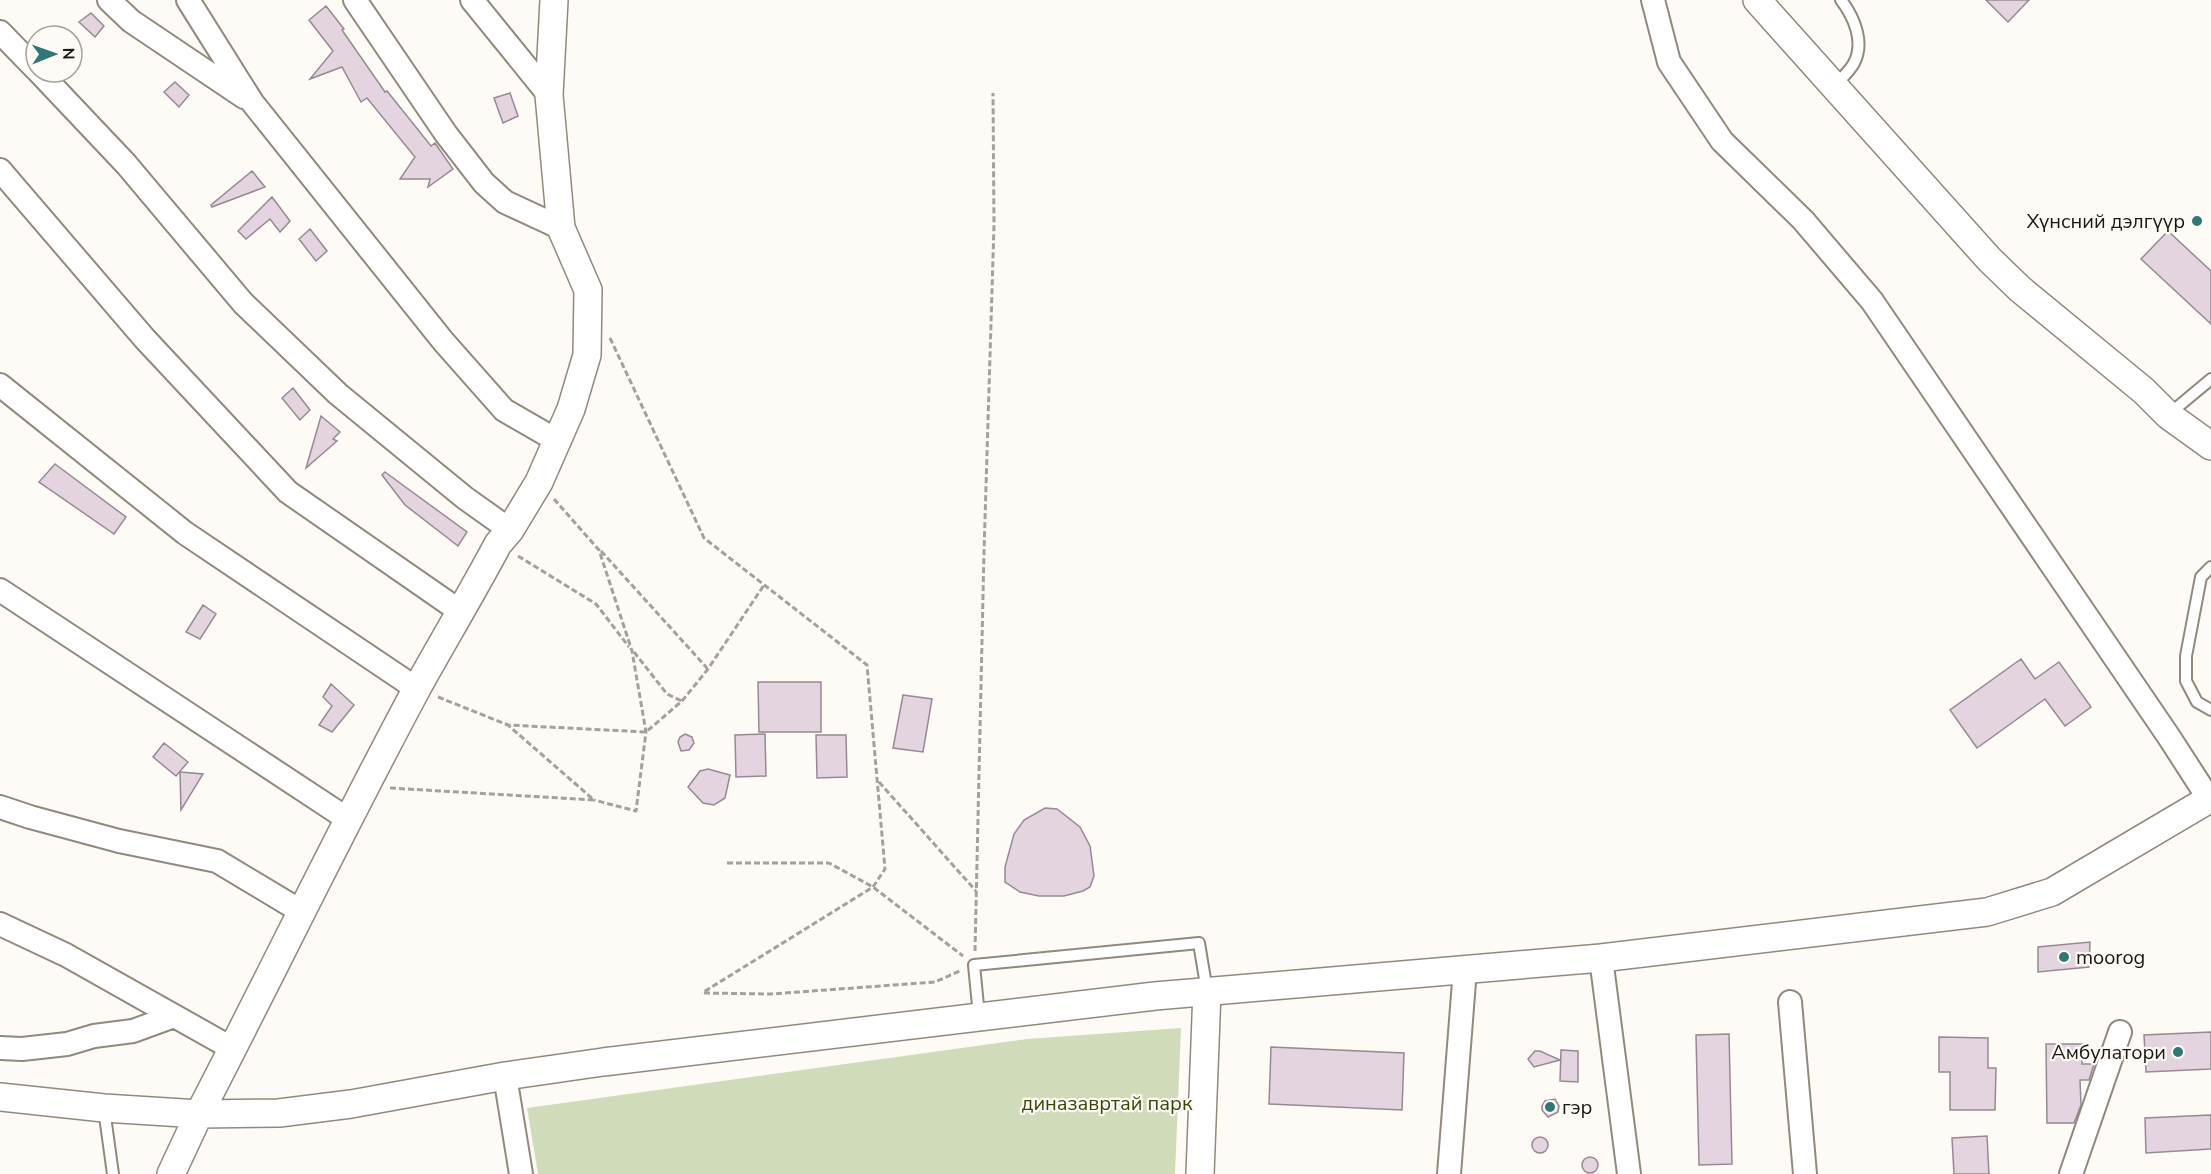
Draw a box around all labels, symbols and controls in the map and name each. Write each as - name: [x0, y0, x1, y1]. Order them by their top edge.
- north arrow: [24, 24, 84, 84]
- text: N: [57, 48, 79, 60]
- place label: Хүнсний дэлгүүр: [2026, 208, 2185, 235]
- marker: Хүнсний дэлгүүр: [2190, 214, 2204, 228]
- place label: moorog: [2076, 944, 2145, 971]
- marker: moorog: [2057, 950, 2071, 964]
- place label: Амбулатори: [2051, 1039, 2166, 1066]
- marker: Амбулатори: [2171, 1045, 2185, 1059]
- park label: диназавртай парк: [1022, 1090, 1193, 1117]
- place label: гэр: [1562, 1094, 1592, 1121]
- marker: гэр: [1543, 1100, 1557, 1114]

